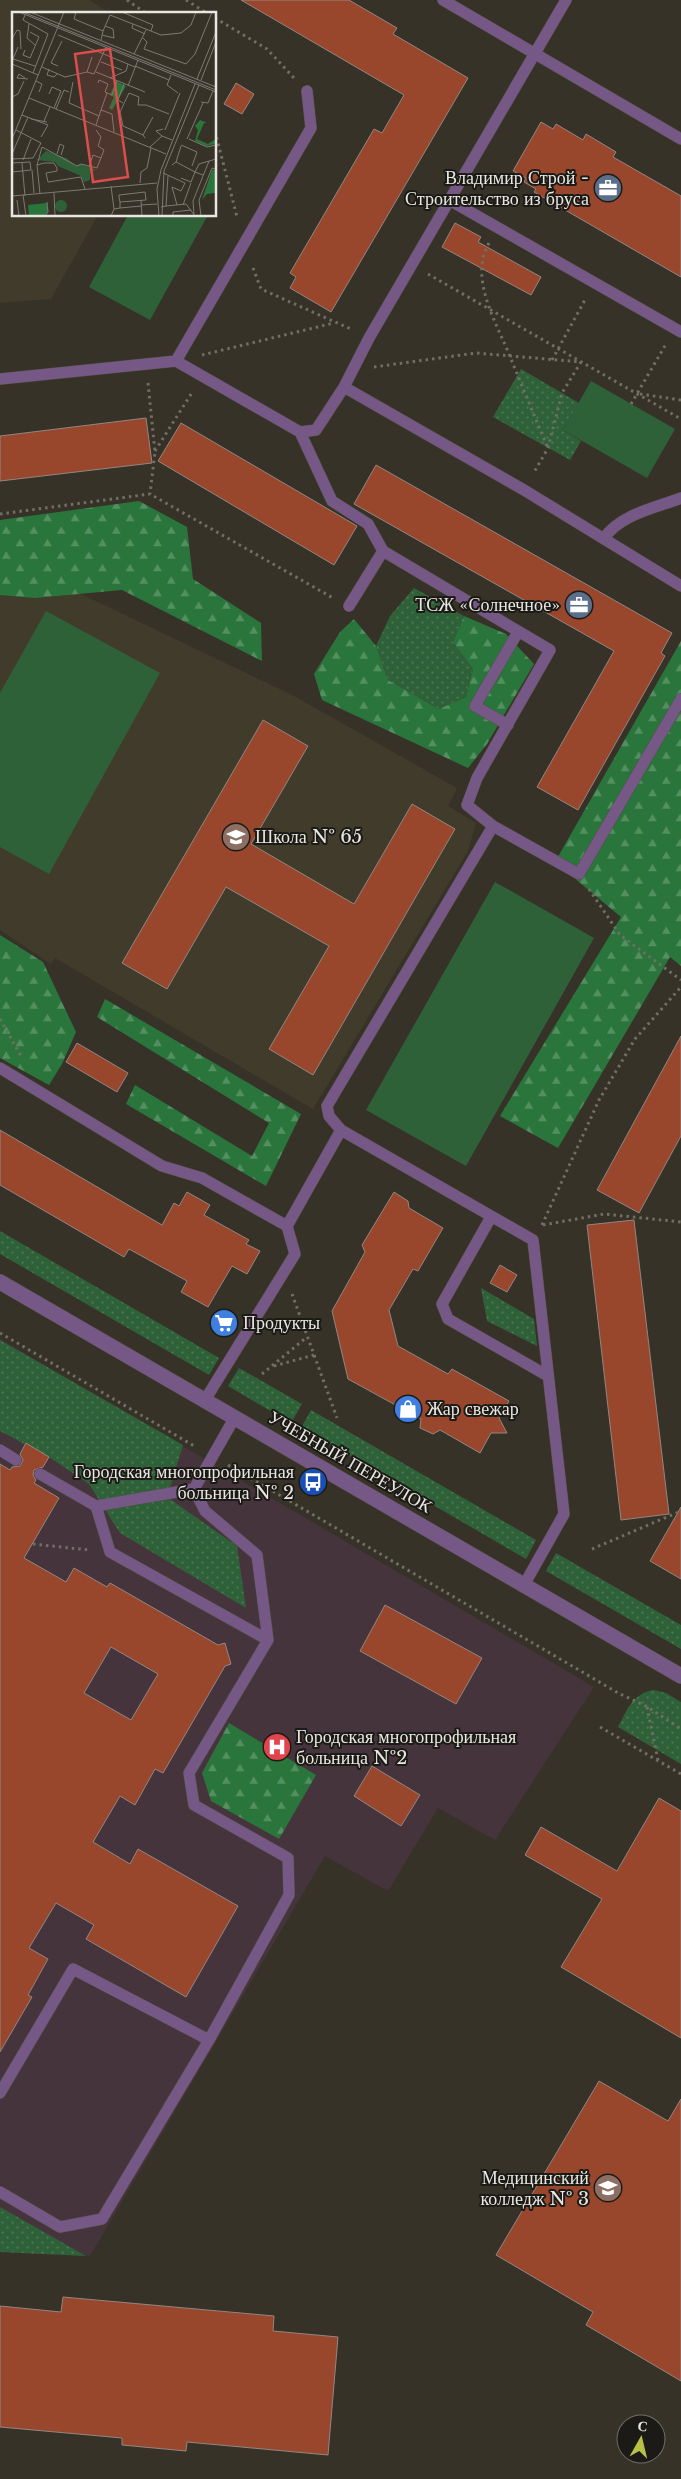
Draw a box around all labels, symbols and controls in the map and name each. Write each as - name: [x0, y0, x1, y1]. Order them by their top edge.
- inset map: [12, 12, 216, 216]
- place label: Владимир Строй - Строительство из бруса: [405, 167, 589, 210]
- office icon: Владимир Строй - Строительство из бруса: [593, 173, 623, 203]
- office icon: ТСЖ «Солнечное»: [564, 590, 594, 620]
- place label: ТСЖ «Солнечное»: [415, 594, 560, 616]
- school or university icon: Школа № 65: [221, 822, 251, 852]
- place label: Школа № 65: [255, 826, 362, 848]
- supermarket icon: Продукты: [209, 1308, 239, 1338]
- place label: Продукты: [243, 1312, 320, 1334]
- shop icon: Жар свежар: [393, 1394, 423, 1424]
- place label: Жар свежар: [427, 1398, 519, 1420]
- street label: УЧЕБНЫЙ ПЕРЕУЛОК: [264, 1406, 437, 1518]
- place label: Городская многопрофильная больница № 2: [74, 1461, 294, 1504]
- bus stop icon: Городская многопрофильная больница № 2: [298, 1467, 328, 1497]
- place label: Городская многопрофильная больница №2: [296, 1726, 516, 1769]
- hospital icon: Городская многопрофильная больница №2: [262, 1732, 292, 1762]
- place label: Медицинский колледж № 3: [481, 2167, 589, 2210]
- school or university icon: Медицинский колледж № 3: [593, 2173, 623, 2203]
- north arrow: [616, 2414, 666, 2464]
- text: С: [637, 2417, 649, 2436]

